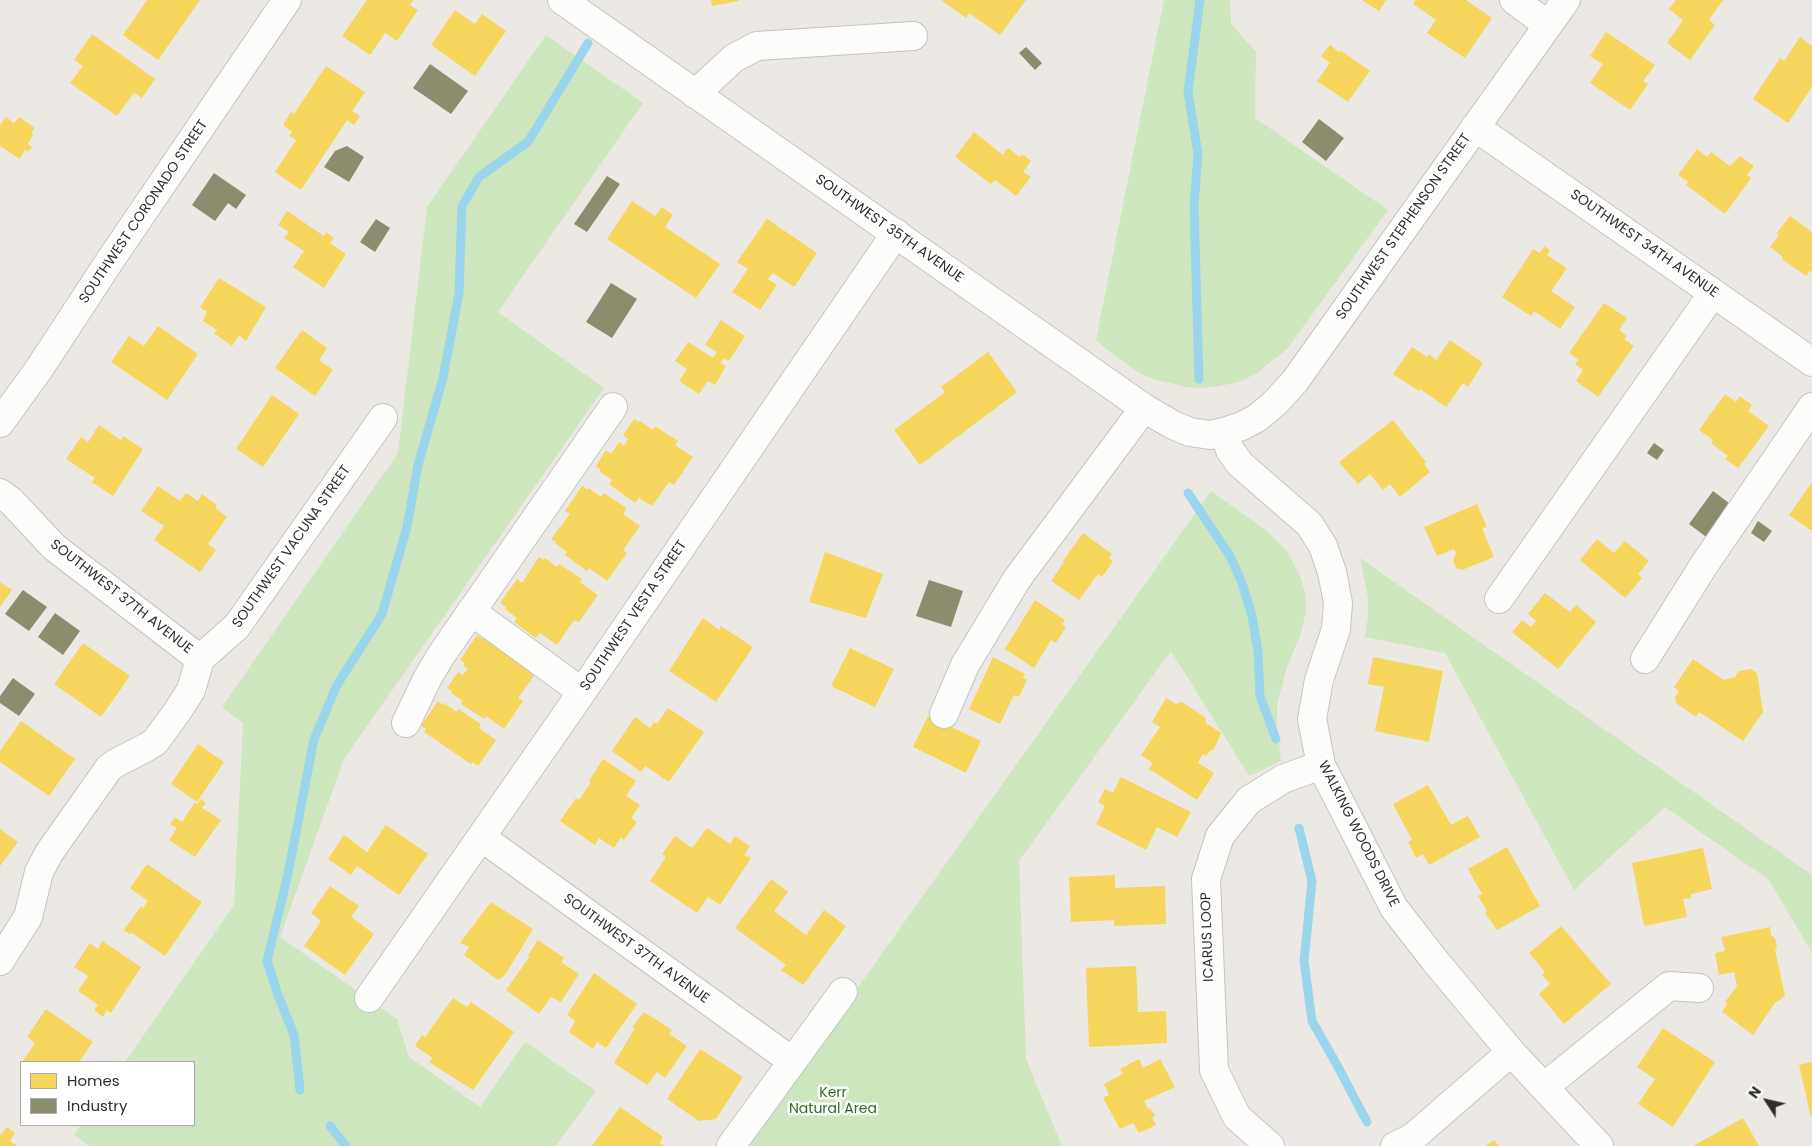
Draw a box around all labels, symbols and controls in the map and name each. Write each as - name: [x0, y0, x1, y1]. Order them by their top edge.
- street label: SOUTHWEST CORONADO STREET: [76, 117, 212, 307]
- street label: SOUTHWEST STEPHENSON STREET: [1333, 131, 1475, 323]
- street label: SOUTHWEST 35TH AVENUE: [812, 171, 966, 287]
- street label: SOUTHWEST 34TH AVENUE: [1567, 186, 1721, 302]
- street label: SOUTHWEST VACUNA STREET: [229, 462, 355, 632]
- street label: SOUTHWEST 37TH AVENUE: [47, 536, 195, 658]
- street label: SOUTHWEST VESTA STREET: [577, 537, 691, 695]
- street label: WALKING WOODS DRIVE: [1314, 758, 1402, 910]
- street label: SOUTHWEST 37TH AVENUE: [560, 891, 712, 1007]
- street label: ICARUS LOOP: [1198, 892, 1218, 982]
- legend: [20, 1061, 195, 1126]
- text: Homes: [67, 1070, 120, 1091]
- north arrow: [1742, 1076, 1792, 1126]
- text: N: [1744, 1082, 1766, 1102]
- park label: Kerr Natural Area: [789, 1085, 877, 1118]
- text: Industry: [67, 1095, 127, 1116]

